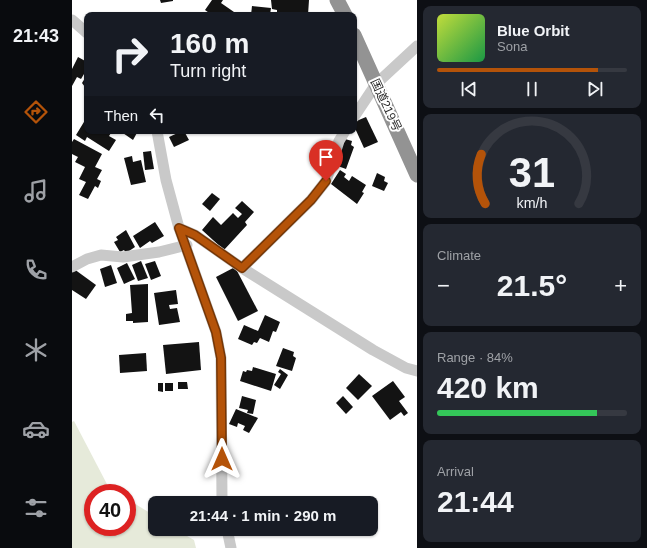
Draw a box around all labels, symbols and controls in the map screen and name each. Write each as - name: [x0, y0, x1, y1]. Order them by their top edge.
- text: Blue Orbit: [497, 22, 570, 39]
- text: 21:43: [13, 26, 59, 46]
- icon: right: [104, 28, 156, 80]
- text: 160 m: [170, 28, 249, 59]
- text: Sona: [497, 39, 527, 54]
- text: Turn right: [170, 61, 246, 81]
- street label: 国道219号: [368, 77, 404, 133]
- icon: previous: [458, 78, 480, 100]
- icon: pause: [521, 78, 543, 100]
- icon: next: [584, 78, 606, 100]
- icon: directions: [22, 98, 50, 126]
- icon: left: [146, 104, 168, 126]
- text: Then: [104, 107, 138, 124]
- pin: [309, 140, 343, 181]
- icon: arrive: [315, 146, 337, 168]
- text: 31: [509, 149, 555, 196]
- icon: music: [22, 177, 50, 205]
- text: km/h: [517, 195, 548, 211]
- text: Climate: [437, 248, 481, 263]
- icon: phone: [22, 256, 50, 284]
- text: 21.5°: [497, 269, 567, 302]
- text: −: [437, 273, 450, 298]
- text: +: [614, 273, 627, 298]
- icon: climate: [22, 336, 50, 364]
- text: Range · 84%: [437, 350, 513, 365]
- text: 420 km: [437, 371, 539, 404]
- icon: car: [22, 415, 50, 443]
- position arrow: [201, 438, 243, 480]
- text: Arrival: [437, 464, 474, 479]
- speed limit sign: 40: [84, 484, 136, 536]
- text: 21:44: [437, 485, 514, 518]
- icon: filters: [22, 494, 50, 522]
- text: 21:44 · 1 min · 290 m: [190, 507, 336, 524]

